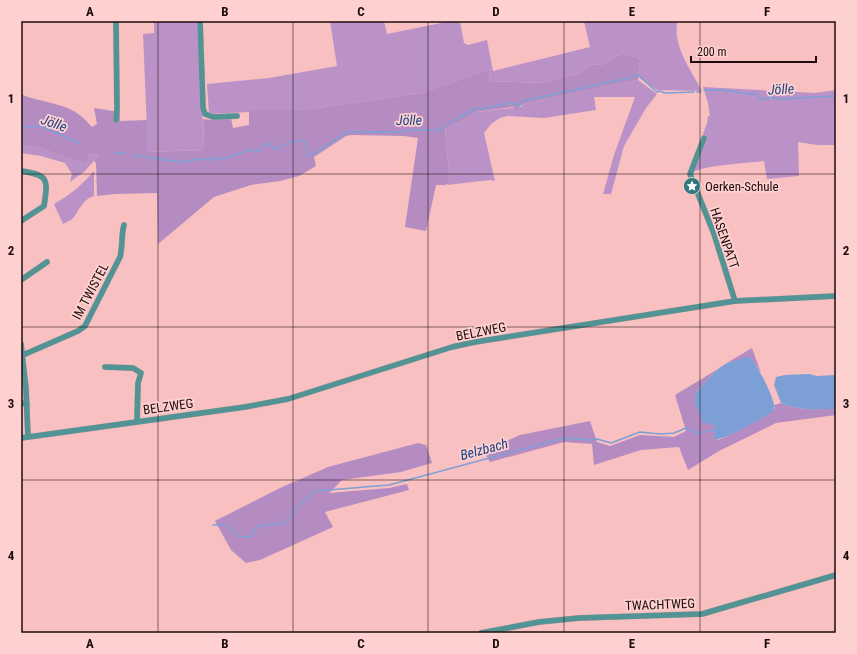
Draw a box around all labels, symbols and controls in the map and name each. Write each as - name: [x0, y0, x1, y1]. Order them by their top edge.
- text: A: [86, 4, 94, 19]
- text: B: [221, 4, 229, 19]
- text: C: [357, 4, 365, 19]
- text: D: [492, 4, 500, 19]
- text: E: [629, 4, 636, 19]
- text: F: [764, 4, 770, 19]
- scale bar: [691, 38, 816, 64]
- text: 200 m: [697, 45, 727, 59]
- water label: Jölle: [768, 80, 794, 98]
- text: 1: [8, 91, 14, 106]
- text: 1: [843, 91, 849, 106]
- water label: Jölle: [39, 111, 69, 135]
- water label: Jölle: [396, 112, 422, 128]
- place icon: Oerken-Schule: [682, 176, 702, 196]
- place label: Oerken-Schule: [705, 179, 779, 194]
- street label: HASENPATT: [707, 206, 742, 271]
- text: 2: [8, 243, 15, 258]
- text: 2: [843, 243, 850, 258]
- street label: IM TWISTEL: [69, 260, 112, 322]
- street label: BELZWEG: [455, 319, 507, 344]
- text: 3: [8, 396, 14, 411]
- street label: BELZWEG: [142, 396, 194, 417]
- text: 3: [843, 396, 849, 411]
- water label: Belzbach: [458, 435, 510, 463]
- text: 4: [8, 548, 15, 563]
- text: 4: [843, 548, 850, 563]
- street label: TWACHTWEG: [625, 596, 695, 613]
- text: A: [86, 636, 94, 651]
- text: B: [221, 636, 229, 651]
- text: C: [357, 636, 365, 651]
- text: D: [492, 636, 500, 651]
- text: E: [629, 636, 636, 651]
- text: F: [764, 636, 770, 651]

